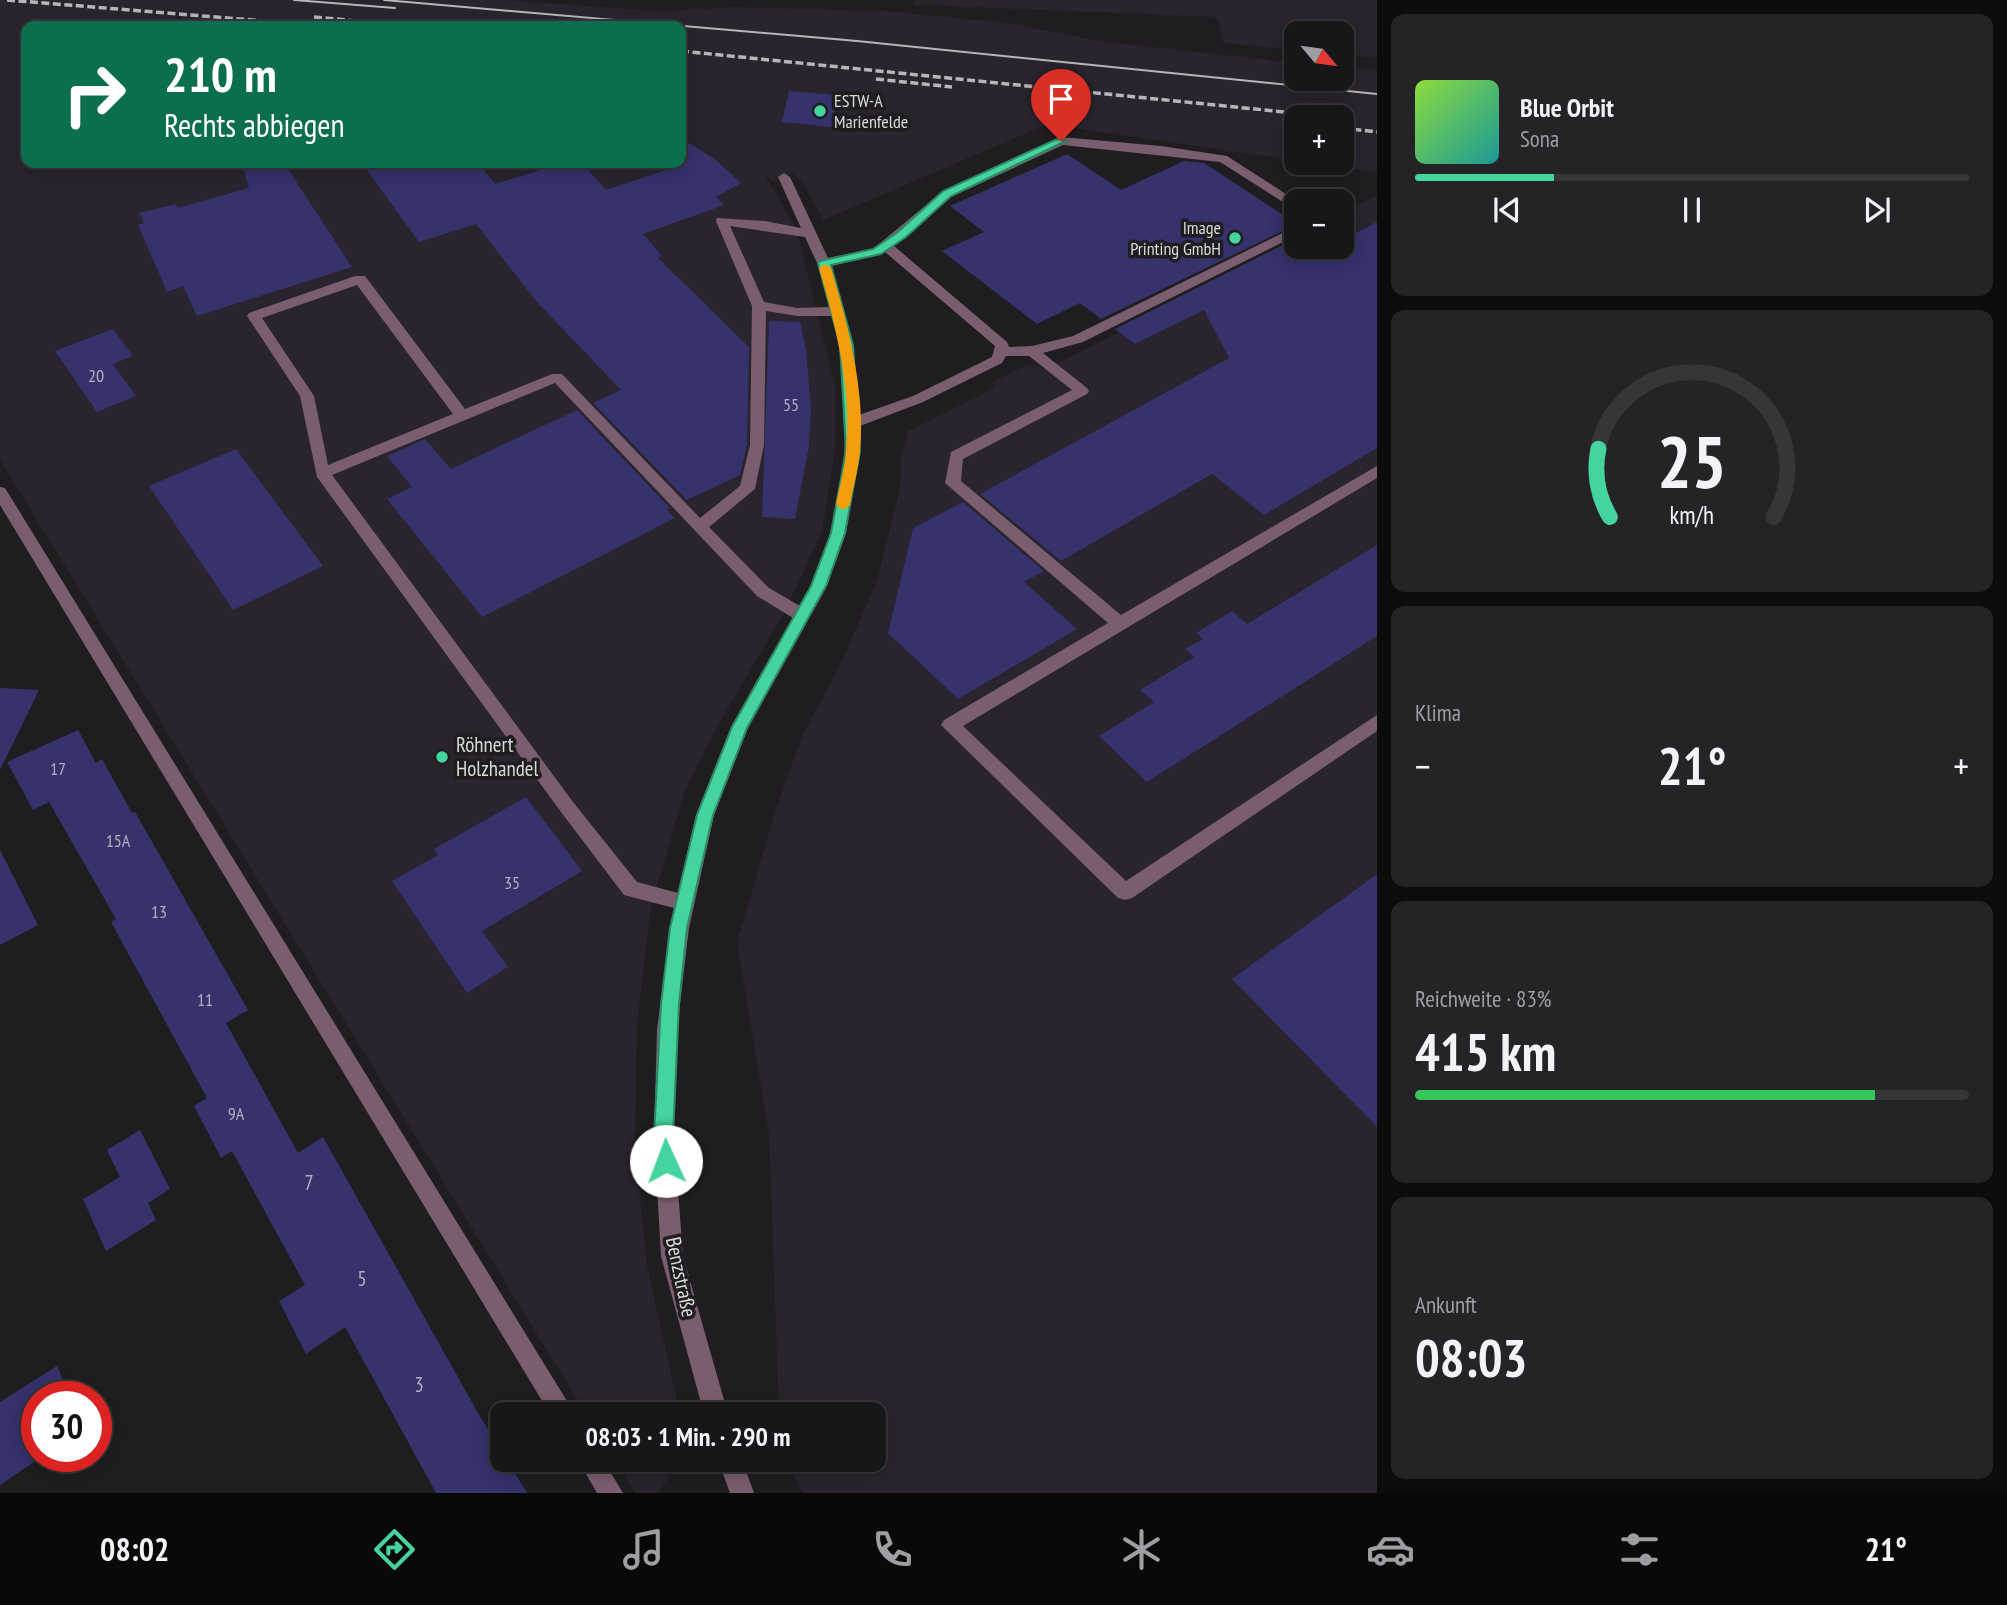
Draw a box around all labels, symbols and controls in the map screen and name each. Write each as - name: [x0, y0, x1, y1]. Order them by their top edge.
- north arrow: [1284, 21, 1354, 91]
- map controls: [1284, 21, 1354, 259]
- text: 210 m: [164, 42, 277, 106]
- icon: right: [49, 49, 140, 140]
- pin: [1031, 69, 1091, 141]
- icon: arrive: [1042, 80, 1080, 118]
- place label: ESTW-A Marienfelde: [834, 89, 908, 133]
- text: Blue Orbit: [1520, 91, 1614, 124]
- marker: ESTW-A Marienfelde: [812, 103, 828, 119]
- text: Rechts abbiegen: [164, 104, 345, 146]
- button: +: [1284, 105, 1354, 175]
- text: Sona: [1520, 124, 1559, 153]
- button: −: [1284, 189, 1354, 259]
- icon: previous: [1488, 191, 1526, 229]
- icon: pause: [1673, 191, 1711, 229]
- icon: next: [1858, 191, 1896, 229]
- place label: Image Printing GmbH: [1130, 216, 1221, 260]
- marker: Image Printing GmbH: [1227, 230, 1243, 246]
- house number: 20: [88, 364, 104, 387]
- house number: 55: [783, 393, 799, 416]
- text: 25: [1657, 413, 1727, 507]
- text: km/h: [1670, 498, 1714, 530]
- text: Klima: [1415, 698, 1461, 727]
- place label: Röhnert Holzhandel: [456, 731, 538, 782]
- text: 21°: [1658, 732, 1726, 799]
- text: −: [1415, 741, 1431, 790]
- text: +: [1953, 741, 1969, 790]
- marker: Röhnert Holzhandel: [434, 749, 450, 765]
- house number: 17: [50, 757, 66, 780]
- house number: 15A: [106, 829, 131, 852]
- house number: 35: [504, 871, 520, 894]
- house number: 13: [151, 900, 167, 923]
- text: Reichweite · 83%: [1415, 984, 1551, 1013]
- house number: 11: [197, 988, 213, 1011]
- text: 415 km: [1415, 1018, 1556, 1085]
- house number: 9A: [228, 1102, 245, 1125]
- position arrow: [629, 1124, 703, 1198]
- house number: 7: [304, 1169, 314, 1196]
- street label: Benzstraße: [660, 1234, 703, 1319]
- house number: 5: [357, 1265, 367, 1292]
- text: Ankunft: [1415, 1290, 1477, 1319]
- text: 08:03: [1415, 1324, 1527, 1391]
- house number: 3: [414, 1371, 424, 1398]
- speed limit sign: 30: [21, 1381, 112, 1472]
- text: 08:03 · 1 Min. · 290 m: [586, 1420, 790, 1453]
- icon: directions: [370, 1525, 419, 1574]
- icon: music: [619, 1525, 668, 1574]
- icon: phone: [868, 1525, 917, 1574]
- icon: climate: [1117, 1525, 1166, 1574]
- icon: car: [1366, 1525, 1415, 1574]
- icon: filters: [1615, 1525, 1664, 1574]
- text: 08:02: [100, 1528, 169, 1570]
- text: 21°: [1865, 1528, 1907, 1570]

